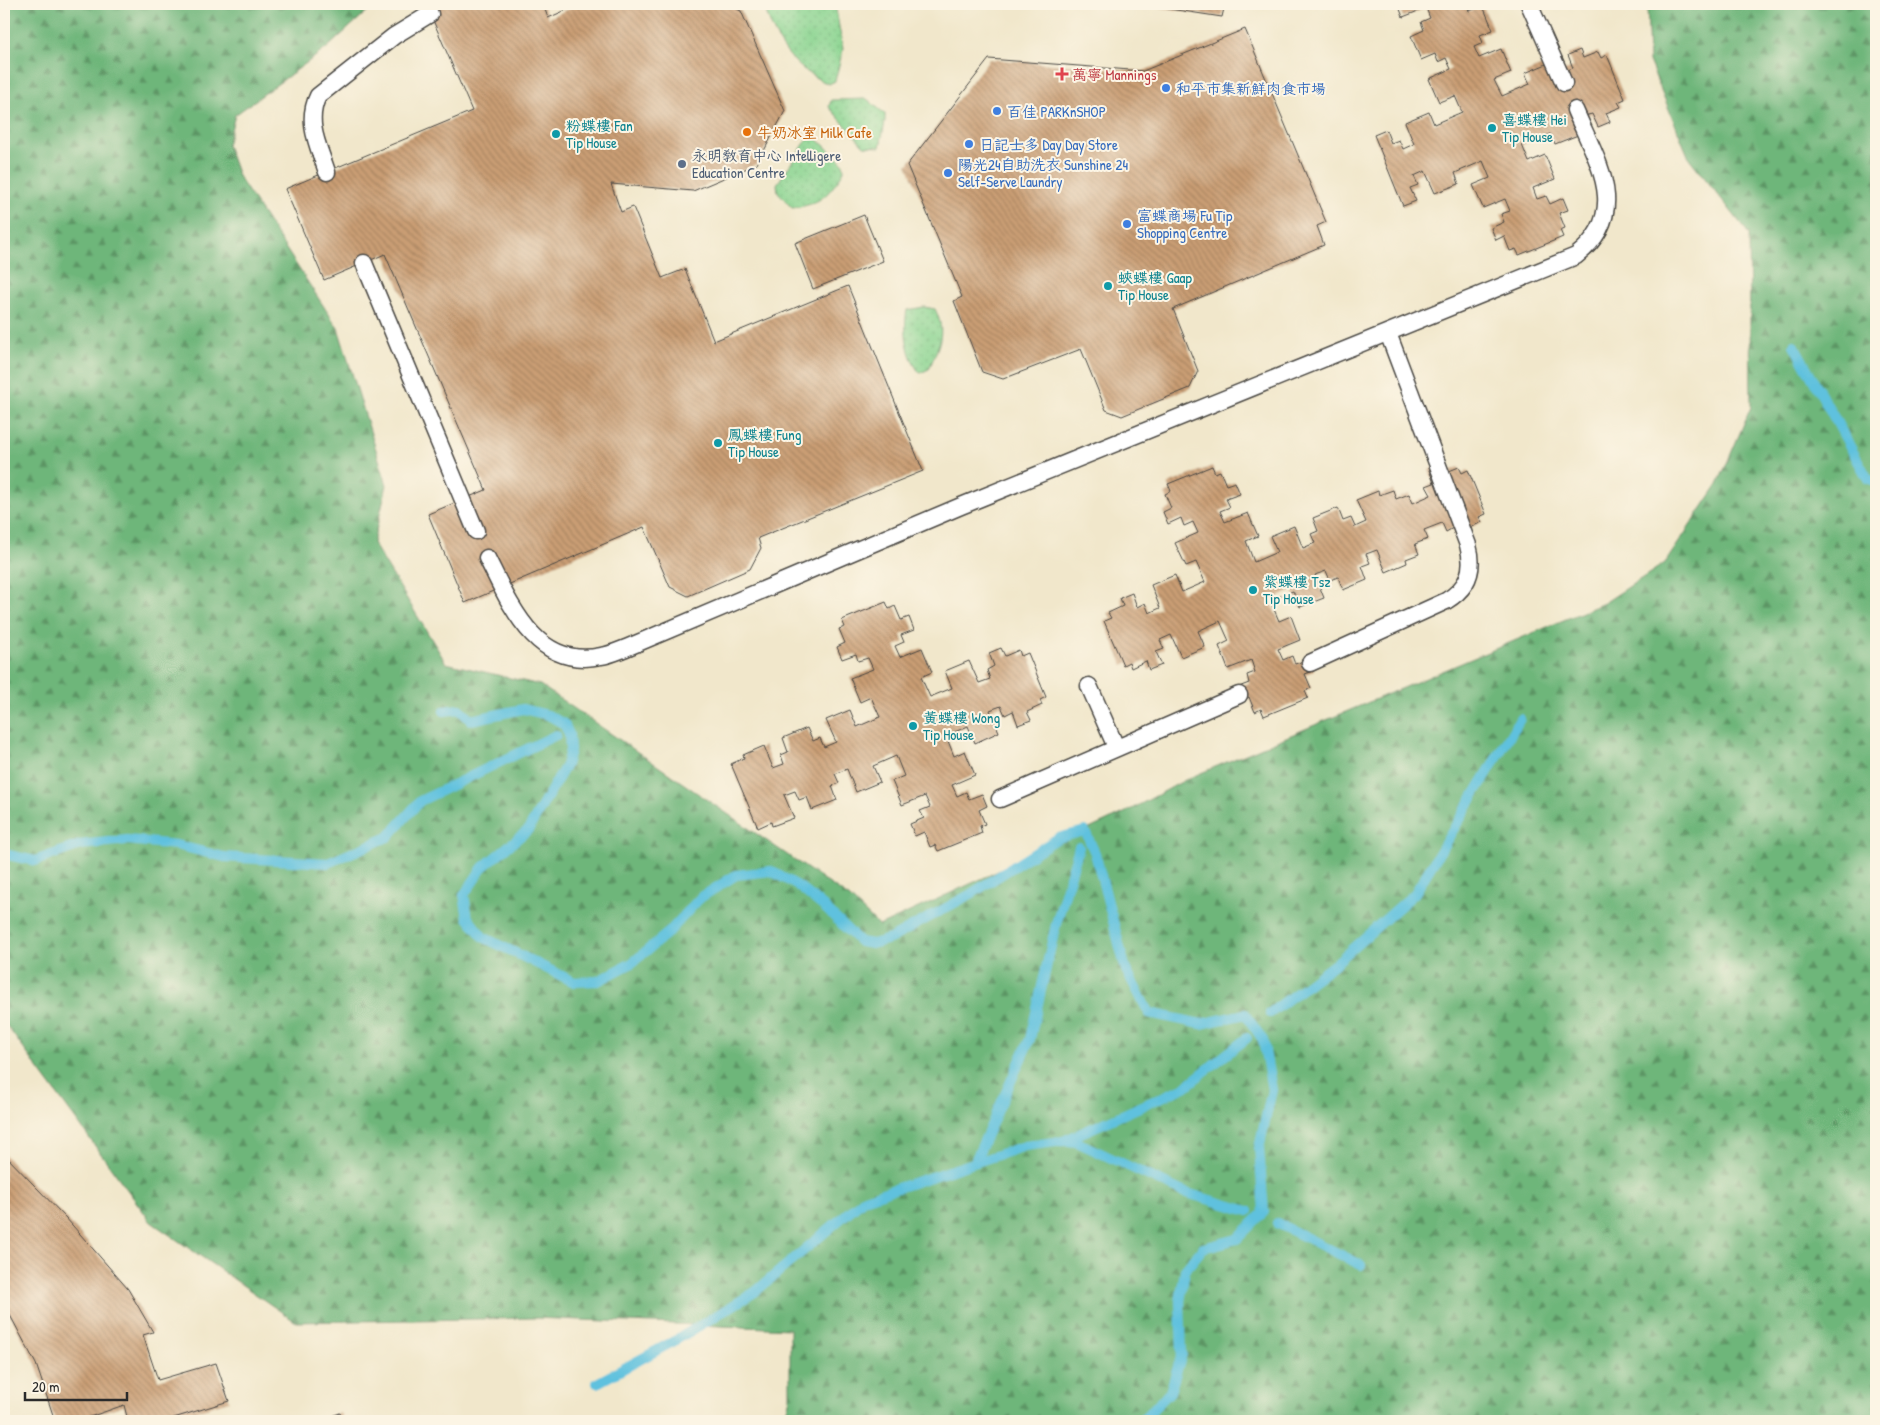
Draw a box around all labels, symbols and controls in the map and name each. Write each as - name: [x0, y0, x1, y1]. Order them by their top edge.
- place label: 萬寧 Mannings: [1072, 64, 1157, 85]
- marker: 萬寧 Mannings: [1056, 68, 1068, 80]
- place label: 和平市集新鮮肉食市場: [1176, 78, 1326, 99]
- marker: 和平市集新鮮肉食市場: [1160, 82, 1172, 94]
- place label: 百佳 PARKnSHOP: [1007, 101, 1106, 122]
- marker: 百佳 PARKnSHOP: [991, 105, 1003, 117]
- place label: 喜蝶樓 Hei Tip House: [1502, 109, 1567, 147]
- place label: 粉蝶樓 Fan Tip House: [566, 115, 633, 153]
- place label: 牛奶冰室 Milk Cafe: [757, 122, 872, 143]
- marker: 喜蝶樓 Hei Tip House: [1486, 122, 1498, 134]
- marker: 牛奶冰室 Milk Cafe: [741, 126, 753, 138]
- marker: 粉蝶樓 Fan Tip House: [550, 128, 562, 140]
- place label: 日記士多 Day Day Store: [979, 134, 1118, 155]
- marker: 日記士多 Day Day Store: [963, 138, 975, 150]
- place label: 永明教育中心 Intelligere Education Centre: [692, 145, 841, 183]
- place label: 陽光24自助洗衣 Sunshine 24 Self-Serve Laundry: [958, 154, 1128, 192]
- marker: 永明教育中心 Intelligere Education Centre: [676, 158, 688, 170]
- marker: 陽光24自助洗衣 Sunshine 24 Self-Serve Laundry: [942, 167, 954, 179]
- place label: 富蝶商場 Fu Tip Shopping Centre: [1137, 205, 1233, 243]
- marker: 富蝶商場 Fu Tip Shopping Centre: [1121, 218, 1133, 230]
- place label: 蛺蝶樓 Gaap Tip House: [1118, 267, 1192, 305]
- marker: 蛺蝶樓 Gaap Tip House: [1102, 280, 1114, 292]
- place label: 鳳蝶樓 Fung Tip House: [728, 424, 802, 462]
- marker: 鳳蝶樓 Fung Tip House: [712, 437, 724, 449]
- place label: 紫蝶樓 Tsz Tip House: [1263, 571, 1331, 609]
- marker: 紫蝶樓 Tsz Tip House: [1247, 584, 1259, 596]
- place label: 黃蝶樓 Wong Tip House: [923, 707, 1001, 745]
- marker: 黃蝶樓 Wong Tip House: [907, 720, 919, 732]
- scale bar: [25, 1370, 128, 1402]
- text: 20 m: [32, 1376, 59, 1397]

